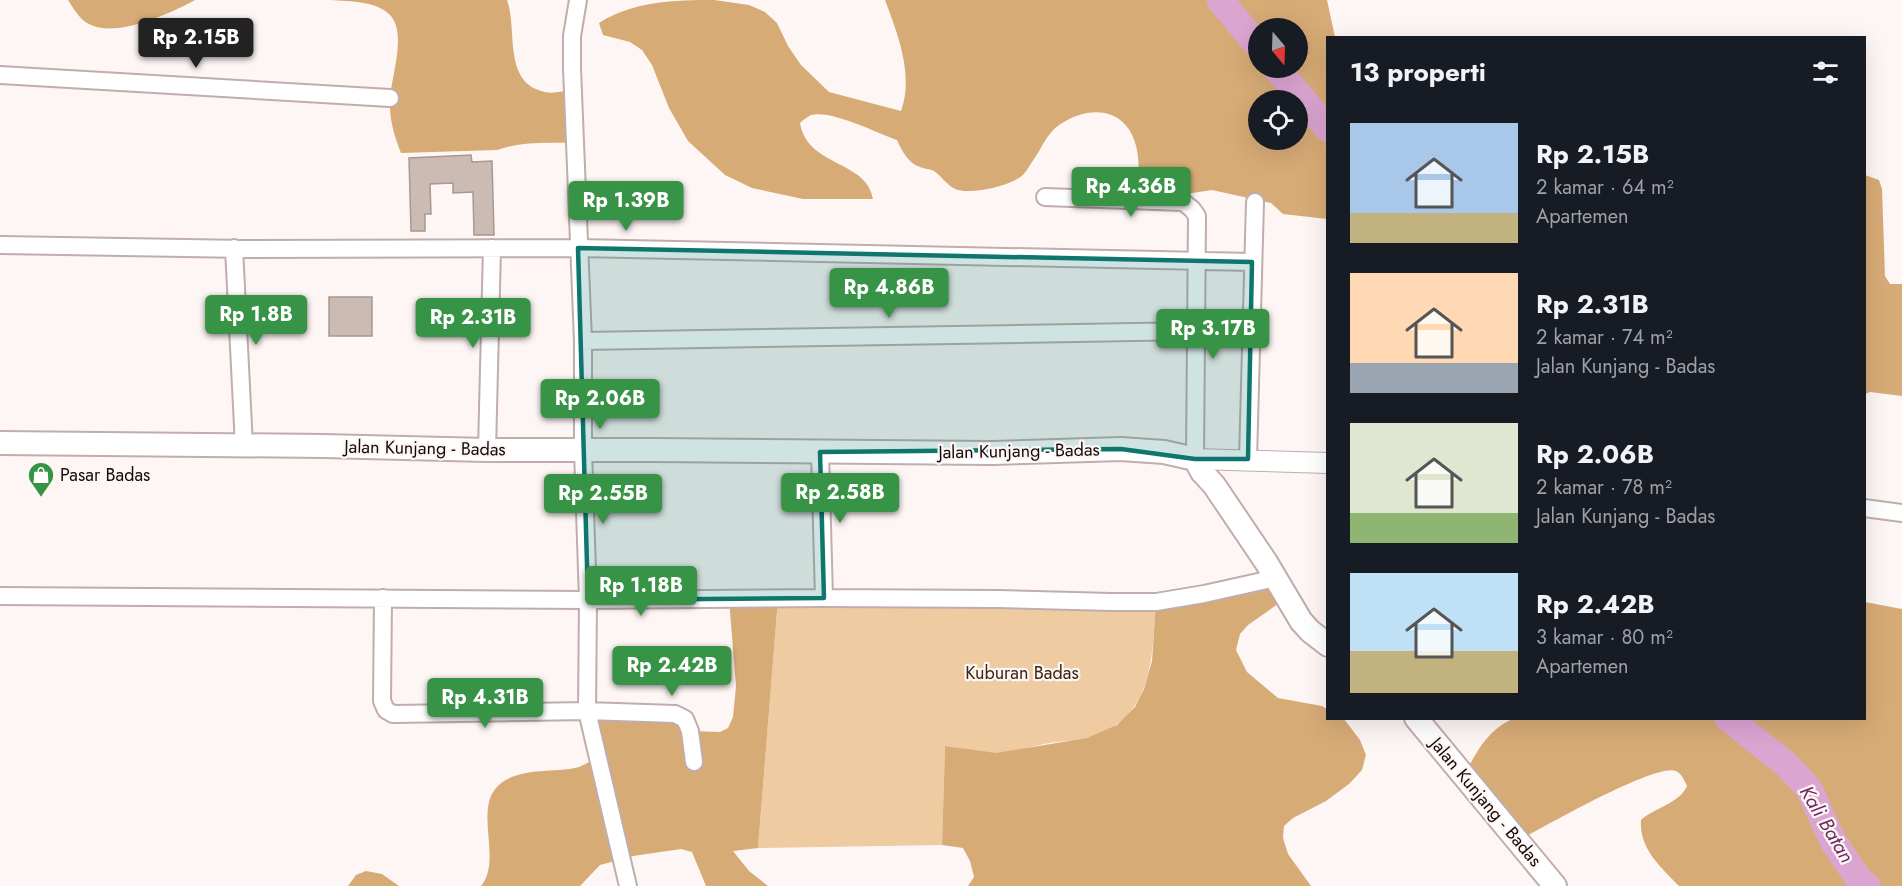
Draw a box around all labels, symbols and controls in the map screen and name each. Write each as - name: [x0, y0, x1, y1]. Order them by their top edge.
- pin: Rp 2.15B: [134, 18, 258, 69]
- north arrow: [1248, 18, 1308, 78]
- map controls: [1248, 18, 1308, 150]
- text: Rp 2.15B: [152, 23, 240, 52]
- text: 13 properti: [1350, 53, 1486, 91]
- icon: filters: [1809, 56, 1842, 89]
- button: locate: [1248, 90, 1308, 150]
- text: Rp 2.15B: [1536, 135, 1649, 173]
- icon: home: [1398, 147, 1470, 219]
- pin: Rp 4.36B: [1069, 167, 1193, 218]
- text: Rp 4.36B: [1086, 172, 1176, 201]
- text: 2 kamar · 64 m²: [1536, 173, 1674, 202]
- pin: Rp 1.39B: [564, 181, 688, 232]
- text: Rp 1.39B: [583, 186, 669, 215]
- text: Apartemen: [1536, 202, 1629, 231]
- pin: Rp 4.86B: [827, 268, 951, 319]
- text: Rp 4.86B: [844, 273, 934, 302]
- text: Rp 2.31B: [1536, 285, 1649, 323]
- pin: Rp 1.8B: [201, 295, 311, 346]
- icon: home: [1398, 297, 1470, 369]
- pin: Rp 2.31B: [411, 298, 535, 349]
- text: Rp 1.8B: [219, 300, 293, 329]
- text: Rp 2.31B: [430, 303, 516, 332]
- pin: Rp 3.17B: [1151, 309, 1275, 360]
- text: Rp 3.17B: [1170, 314, 1256, 343]
- text: 2 kamar · 74 m²: [1536, 323, 1673, 352]
- text: Jalan Kunjang - Badas: [1536, 352, 1715, 381]
- pin: Rp 2.06B: [538, 379, 662, 430]
- text: Rp 2.06B: [555, 384, 645, 413]
- street label: Jalan Kunjang - Badas: [342, 434, 506, 462]
- text: Rp 2.06B: [1536, 435, 1654, 473]
- street label: Jalan Kunjang - Badas: [936, 437, 1100, 465]
- icon: home: [1398, 447, 1470, 519]
- shop icon: Pasar Badas: [26, 460, 56, 498]
- place label: Pasar Badas: [60, 462, 150, 488]
- pin: Rp 2.58B: [778, 473, 902, 524]
- text: 2 kamar · 78 m²: [1536, 473, 1672, 502]
- pin: Rp 2.55B: [541, 474, 665, 525]
- text: Rp 2.58B: [795, 478, 885, 507]
- text: Rp 2.55B: [558, 479, 648, 508]
- text: Jalan Kunjang - Badas: [1536, 502, 1715, 531]
- pin: Rp 1.18B: [579, 566, 703, 617]
- text: Rp 1.18B: [599, 571, 683, 600]
- text: Rp 2.42B: [1536, 585, 1655, 623]
- icon: home: [1398, 597, 1470, 669]
- text: 3 kamar · 80 m²: [1536, 623, 1673, 652]
- pin: Rp 2.42B: [610, 646, 734, 697]
- text: Rp 2.42B: [626, 651, 718, 680]
- text: Apartemen: [1536, 652, 1629, 681]
- park label: Kuburan Badas: [965, 660, 1079, 686]
- pin: Rp 4.31B: [423, 678, 547, 729]
- text: Rp 4.31B: [441, 683, 529, 712]
- street label: Jalan Kunjang - Badas: [1423, 730, 1548, 872]
- water label: Kali Batan: [1792, 780, 1861, 868]

